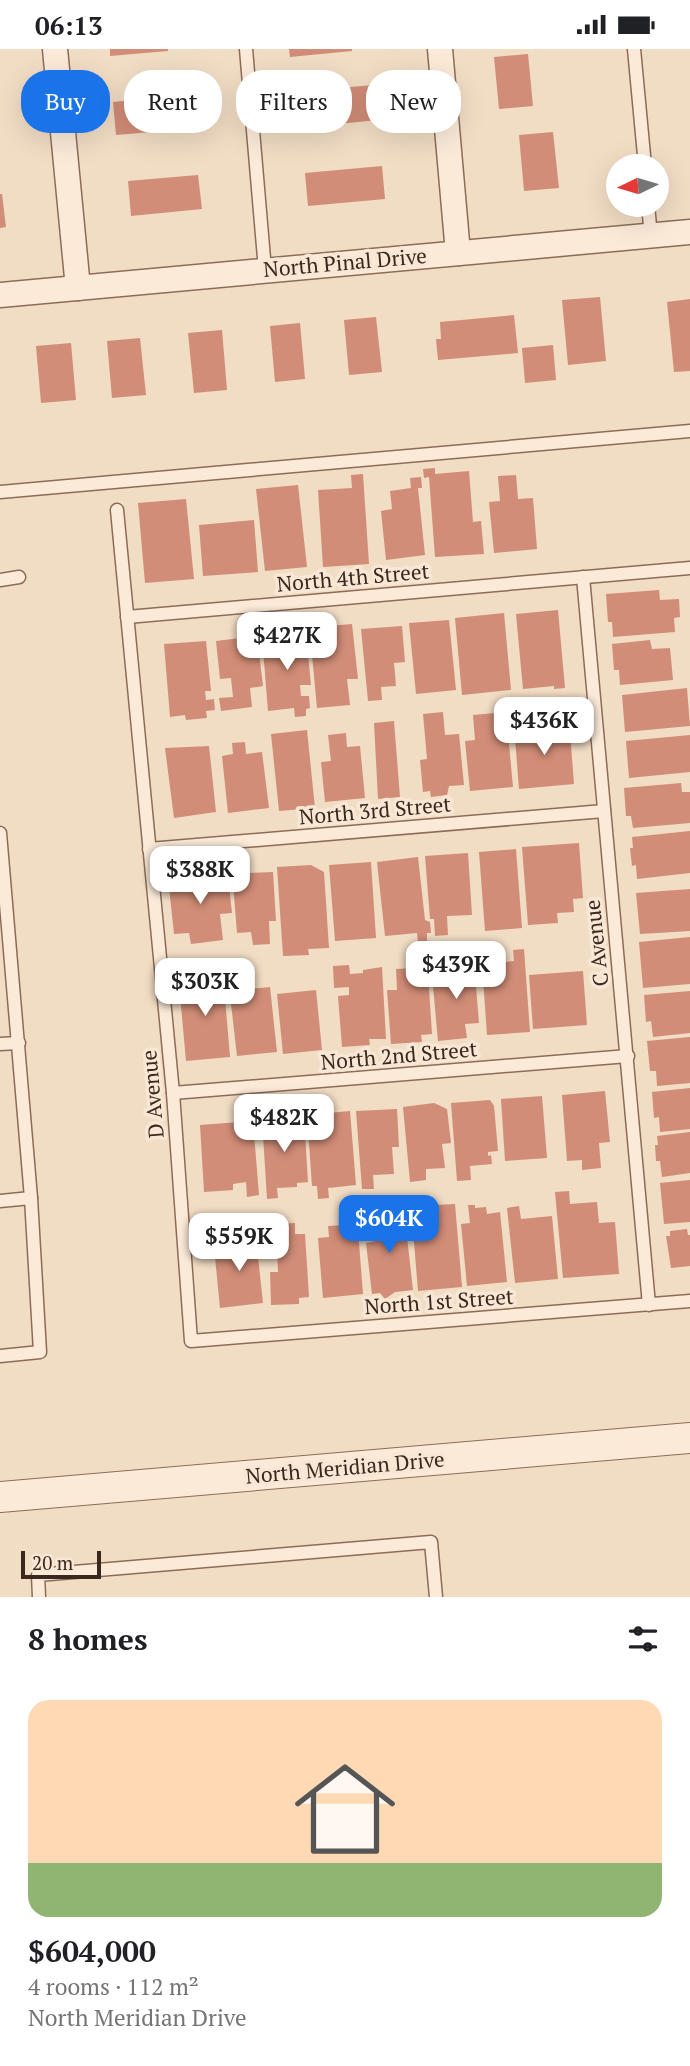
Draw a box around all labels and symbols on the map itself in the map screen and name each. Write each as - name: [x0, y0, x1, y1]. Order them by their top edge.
- north arrow: [606, 154, 668, 217]
- street label: North Pinal Drive: [262, 241, 428, 283]
- street label: North 4th Street: [276, 556, 430, 598]
- pin: $427K: [238, 613, 336, 672]
- pin: $436K: [495, 697, 593, 757]
- street label: North 3rd Street: [298, 789, 452, 831]
- pin: $388K: [151, 847, 249, 906]
- street label: C Avenue: [578, 898, 614, 988]
- pin: $439K: [407, 941, 505, 1001]
- pin: $303K: [156, 958, 254, 1018]
- street label: North 2nd Street: [320, 1034, 478, 1076]
- street label: D Avenue: [134, 1049, 170, 1139]
- pin: $482K: [235, 1095, 333, 1154]
- pin: $604K: [340, 1195, 438, 1255]
- pin: $559K: [190, 1213, 288, 1273]
- street label: North 1st Street: [363, 1282, 515, 1320]
- street label: North Meridian Drive: [244, 1444, 446, 1490]
- scale bar: [21, 1548, 102, 1580]

